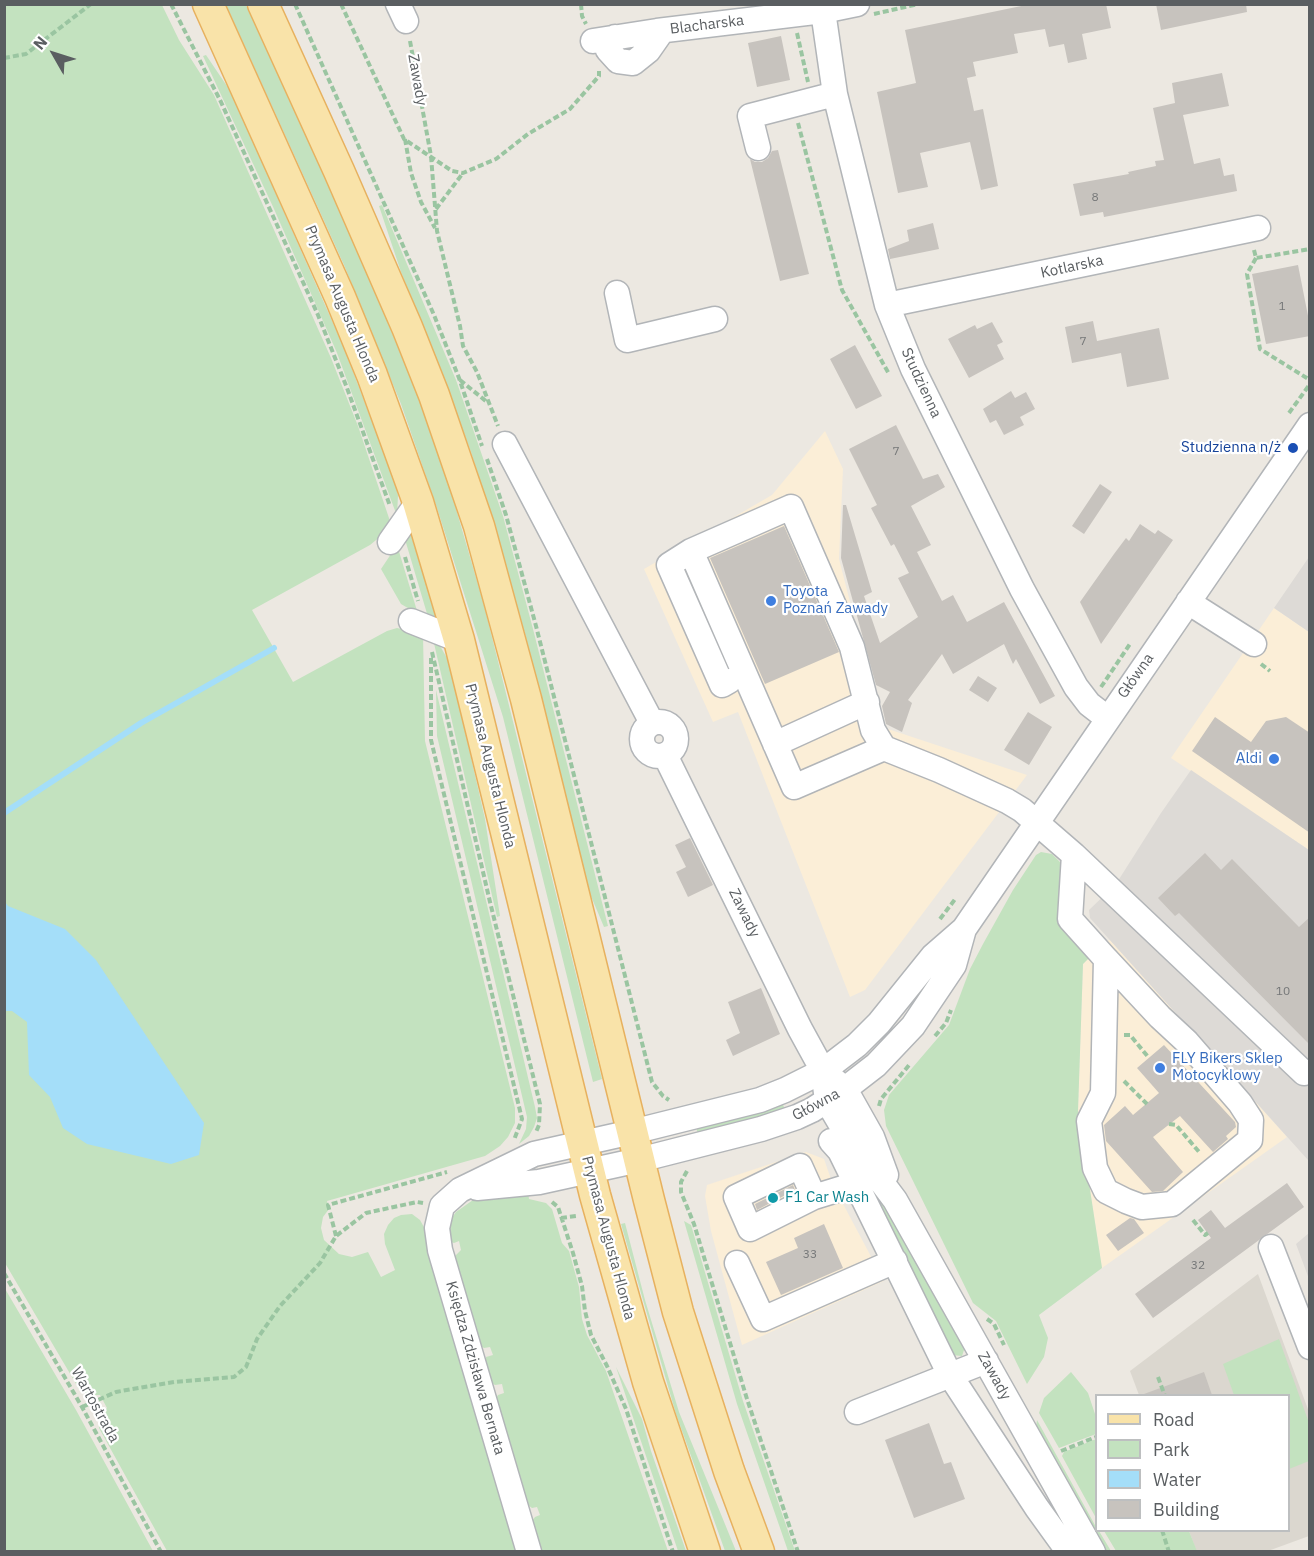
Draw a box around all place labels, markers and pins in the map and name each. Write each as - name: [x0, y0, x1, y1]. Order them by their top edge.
- place label: Studzienna n/ż: [1181, 439, 1281, 457]
- marker: Studzienna n/ż: [1286, 441, 1300, 455]
- place label: Toyota Poznań Zawady: [783, 583, 888, 618]
- marker: Toyota Poznań Zawady: [764, 594, 778, 608]
- place label: Aldi: [1236, 750, 1262, 768]
- marker: Aldi: [1267, 752, 1281, 766]
- place label: FLY Bikers Sklep Motocyklowy: [1172, 1050, 1283, 1085]
- marker: FLY Bikers Sklep Motocyklowy: [1153, 1061, 1167, 1075]
- place label: F1 Car Wash: [785, 1189, 869, 1207]
- marker: F1 Car Wash: [766, 1191, 780, 1205]

